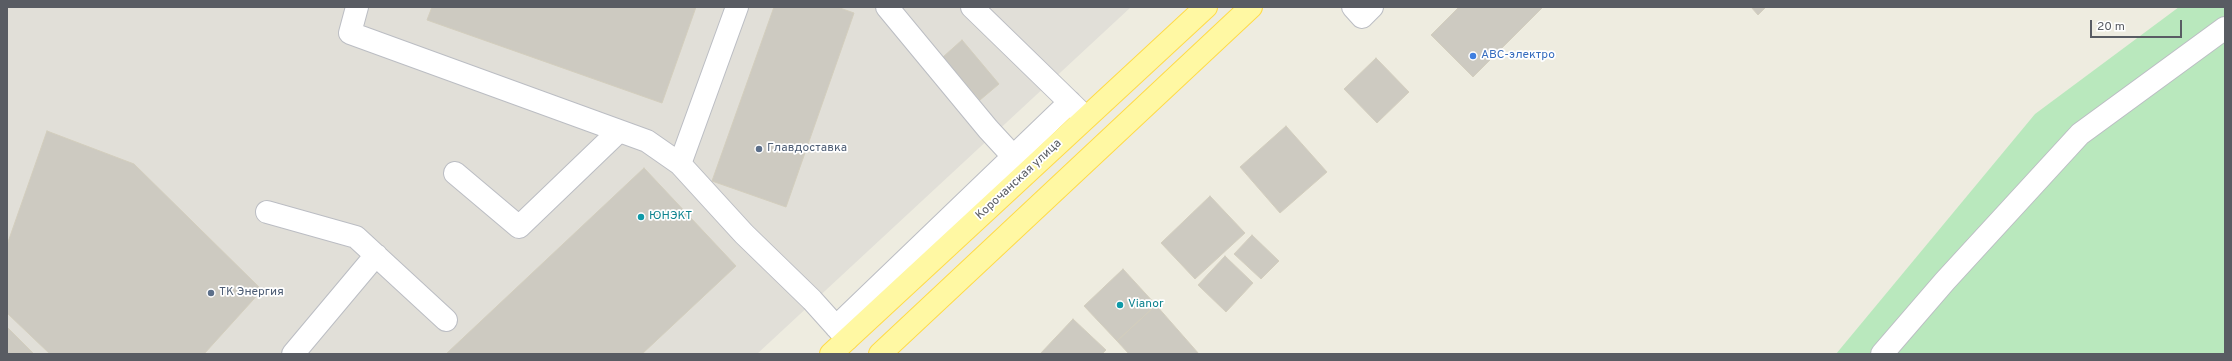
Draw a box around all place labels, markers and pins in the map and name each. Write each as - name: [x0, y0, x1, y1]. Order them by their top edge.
- place label: АВС-электро: [1481, 49, 1555, 63]
- marker: АВС-электро: [1468, 51, 1478, 61]
- place label: Главдоставка: [767, 142, 847, 156]
- marker: Главдоставка: [754, 144, 764, 154]
- place label: ЮНЭКТ: [649, 210, 692, 224]
- marker: ЮНЭКТ: [636, 212, 646, 222]
- place label: ТК Энергия: [219, 286, 284, 300]
- marker: ТК Энергия: [206, 288, 216, 298]
- place label: Vianor: [1128, 298, 1164, 312]
- marker: Vianor: [1115, 300, 1125, 310]

